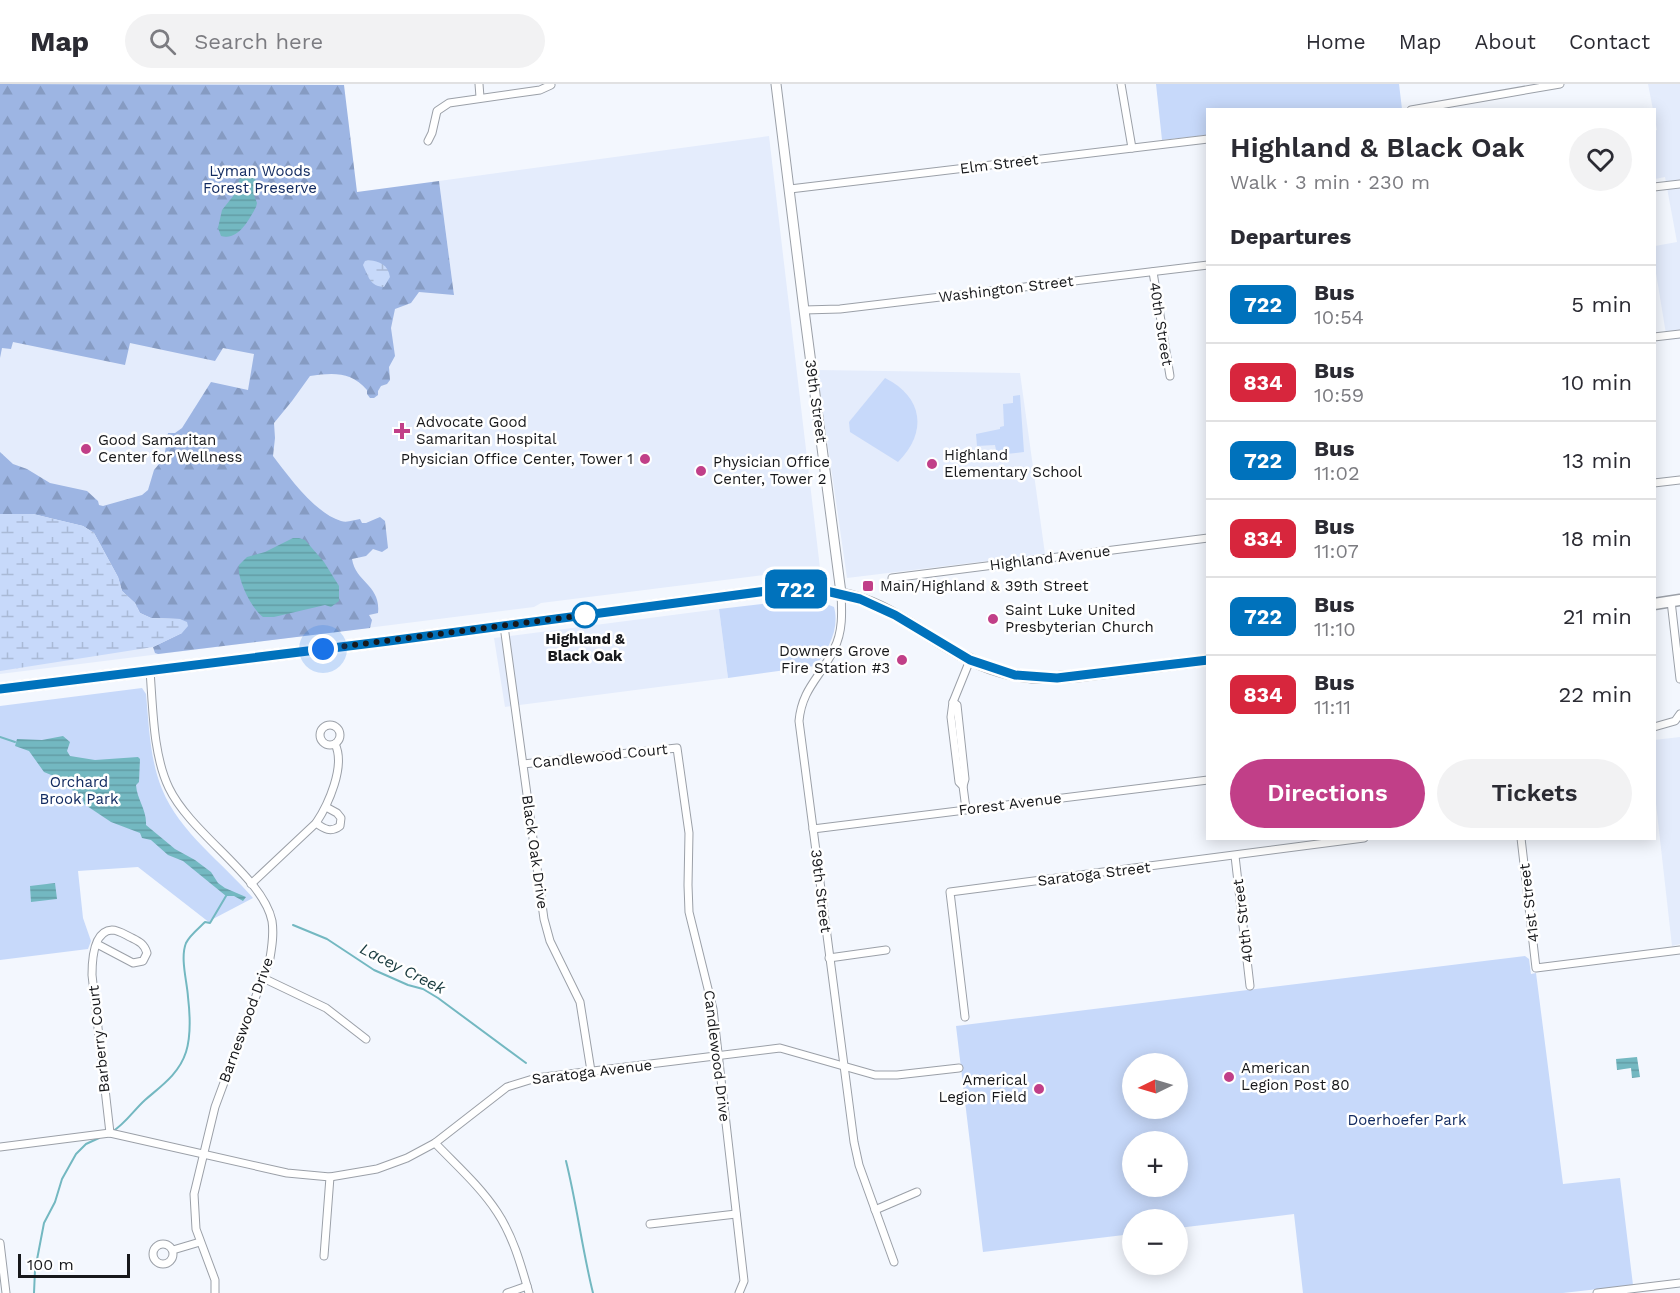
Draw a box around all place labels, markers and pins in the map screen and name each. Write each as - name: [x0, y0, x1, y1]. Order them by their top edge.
- place label: Advocate Good Samaritan Hospital: [416, 413, 557, 448]
- marker: Advocate Good Samaritan Hospital: [393, 422, 411, 440]
- place label: Good Samaritan Center for Wellness: [98, 431, 242, 466]
- marker: Good Samaritan Center for Wellness: [79, 442, 93, 456]
- place label: Highland Elementary School: [944, 446, 1083, 481]
- place label: Physician Office Center, Tower 1: [401, 450, 633, 468]
- marker: Physician Office Center, Tower 1: [638, 452, 652, 466]
- place label: Physician Office Center, Tower 2: [713, 453, 830, 488]
- marker: Highland Elementary School: [925, 457, 939, 471]
- marker: Physician Office Center, Tower 2: [694, 464, 708, 478]
- place label: Main/Highland & 39th Street: [880, 577, 1089, 595]
- marker: Main/Highland & 39th Street: [861, 579, 875, 593]
- place label: Saint Luke United Presbyterian Church: [1005, 601, 1154, 636]
- marker: Highland & Black Oak: [572, 602, 598, 628]
- marker: Saint Luke United Presbyterian Church: [986, 612, 1000, 626]
- place label: Highland & Black Oak: [545, 630, 625, 665]
- place label: Downers Grove Fire Station #3: [779, 642, 890, 677]
- marker: Downers Grove Fire Station #3: [895, 653, 909, 667]
- place label: American Legion Post 80: [1241, 1059, 1350, 1094]
- marker: American Legion Post 80: [1222, 1070, 1236, 1084]
- place label: Americal Legion Field: [938, 1071, 1027, 1106]
- marker: Americal Legion Field: [1032, 1082, 1046, 1096]

